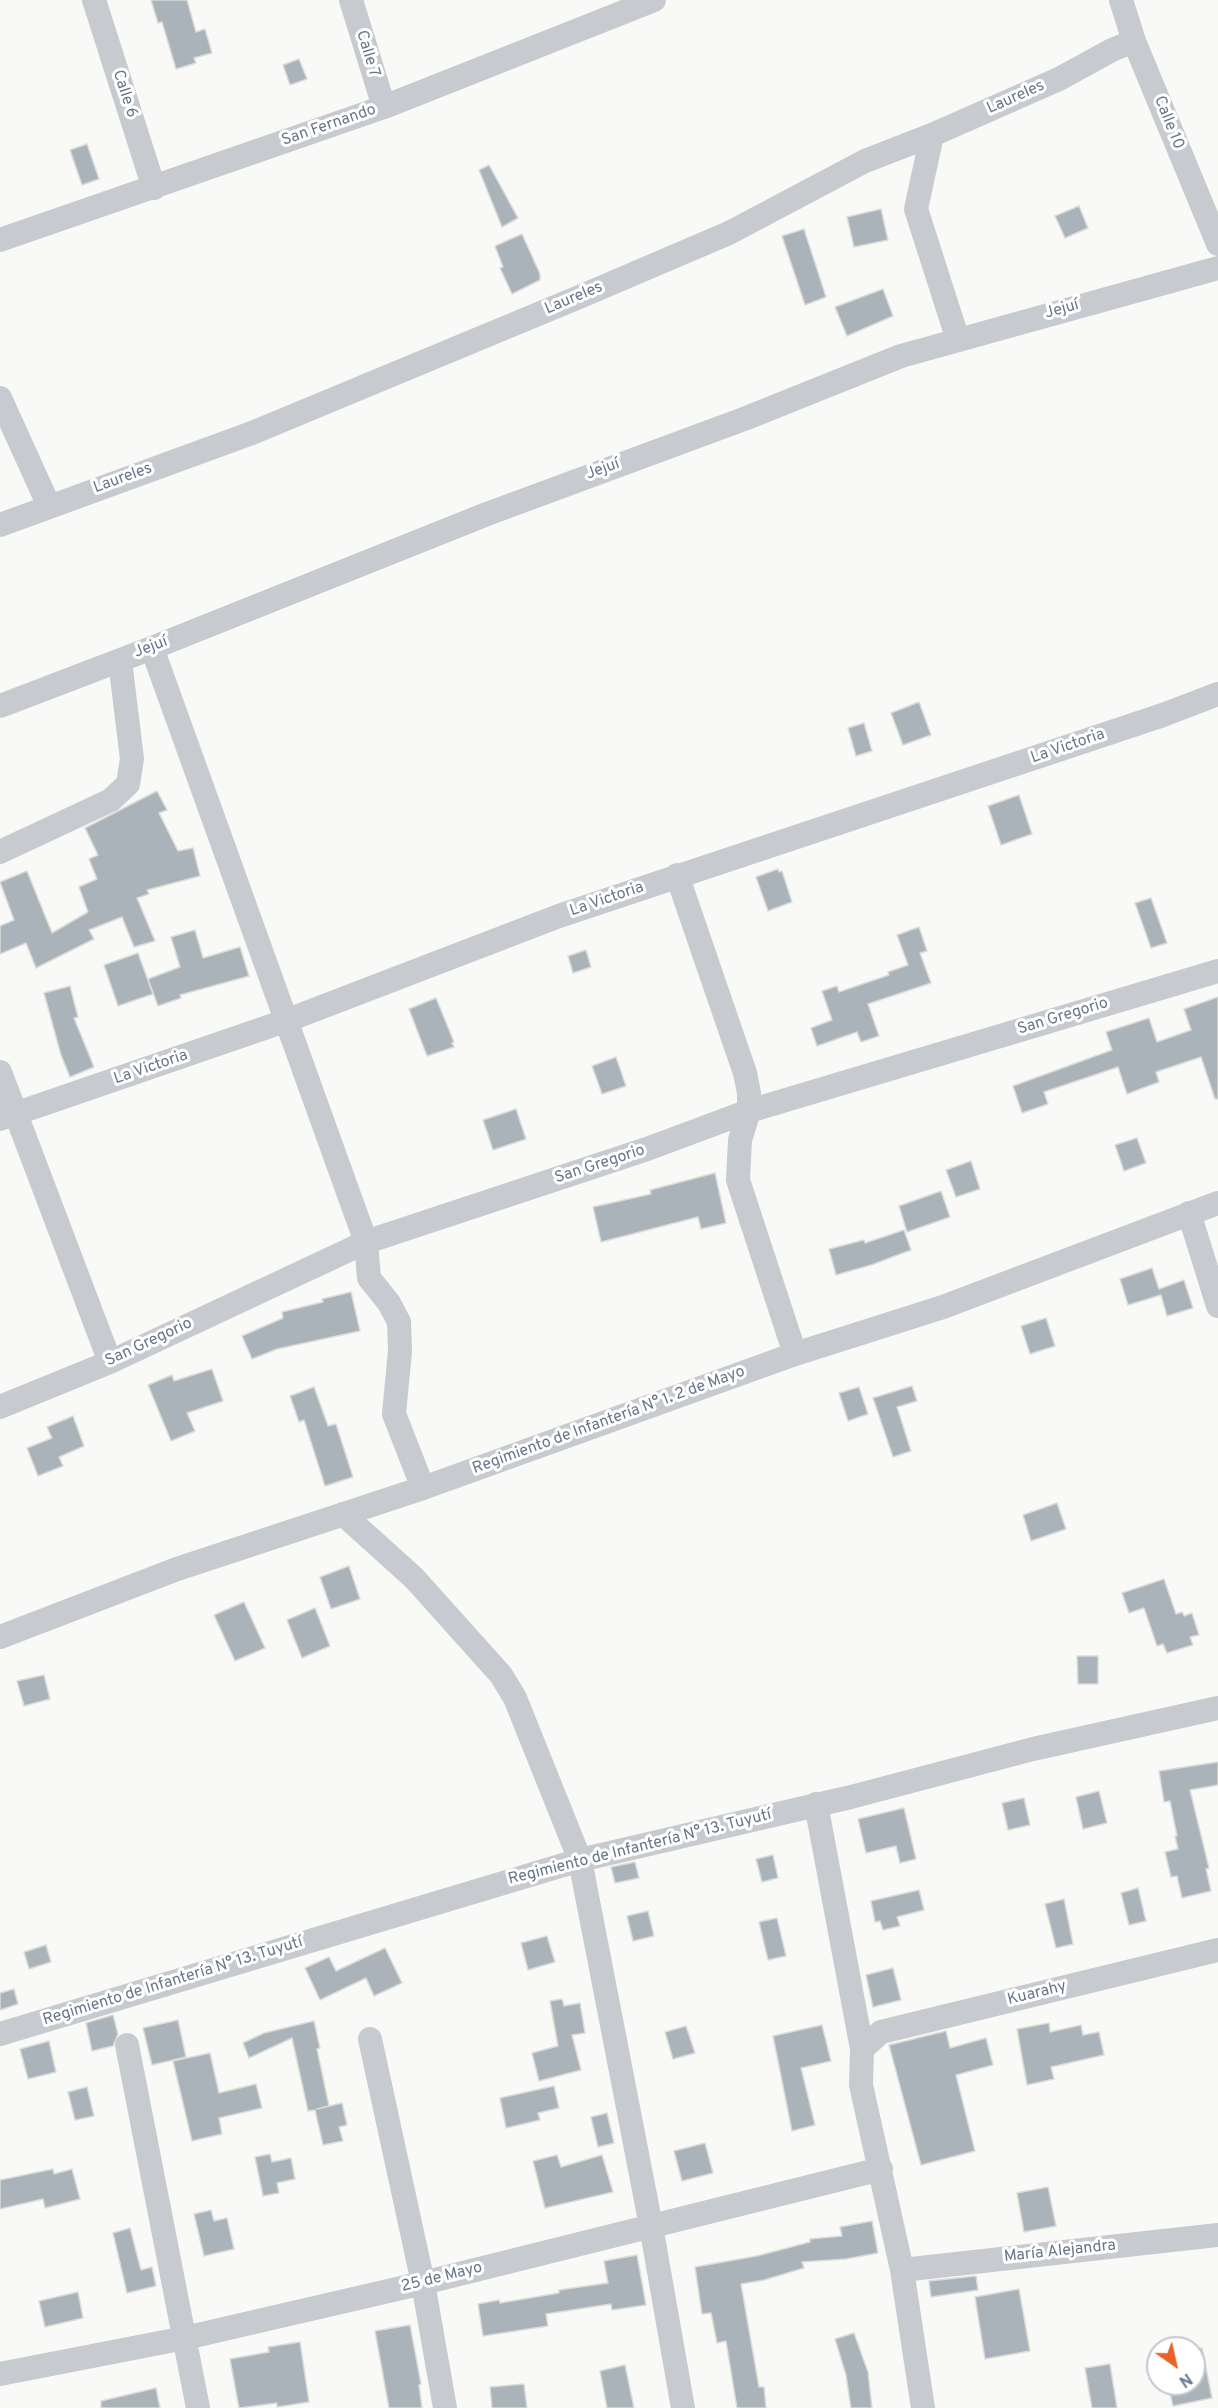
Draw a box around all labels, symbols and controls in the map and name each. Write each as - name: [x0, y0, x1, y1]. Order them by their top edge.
- street label: Calle 7: [351, 28, 383, 80]
- street label: Calle 6: [107, 68, 141, 120]
- street label: Laureles: [984, 77, 1048, 119]
- street label: Calle 10: [1149, 94, 1187, 152]
- street label: San Fernando: [279, 101, 379, 151]
- street label: Laureles: [542, 278, 606, 320]
- street label: Jejuí: [1043, 296, 1081, 324]
- street label: Jejuí: [584, 455, 622, 485]
- street label: Laureles: [91, 460, 155, 498]
- street label: Jejuí: [131, 633, 171, 663]
- street label: La Victoria: [1029, 725, 1107, 769]
- street label: La Victoria: [568, 878, 646, 922]
- street label: San Gregorio: [1015, 994, 1111, 1040]
- street label: La Victoria: [112, 1046, 190, 1090]
- street label: San Gregorio: [553, 1141, 647, 1189]
- street label: San Gregorio: [103, 1315, 195, 1371]
- street label: Regimiento de Infantería N° 1. 2 de Mayo: [470, 1363, 748, 1479]
- street label: Regimiento de Infantería N° 13. Tuyutí: [506, 1806, 774, 1890]
- street label: Regimiento de Infantería N° 13. Tuyutí: [41, 1933, 305, 2031]
- street label: Kuarahy: [1006, 1977, 1068, 2011]
- street label: María Alejandra: [1003, 2237, 1117, 2267]
- street label: 25 de Mayo: [399, 2259, 485, 2297]
- north arrow: [1146, 2336, 1206, 2396]
- text: N: [1175, 2368, 1195, 2391]

